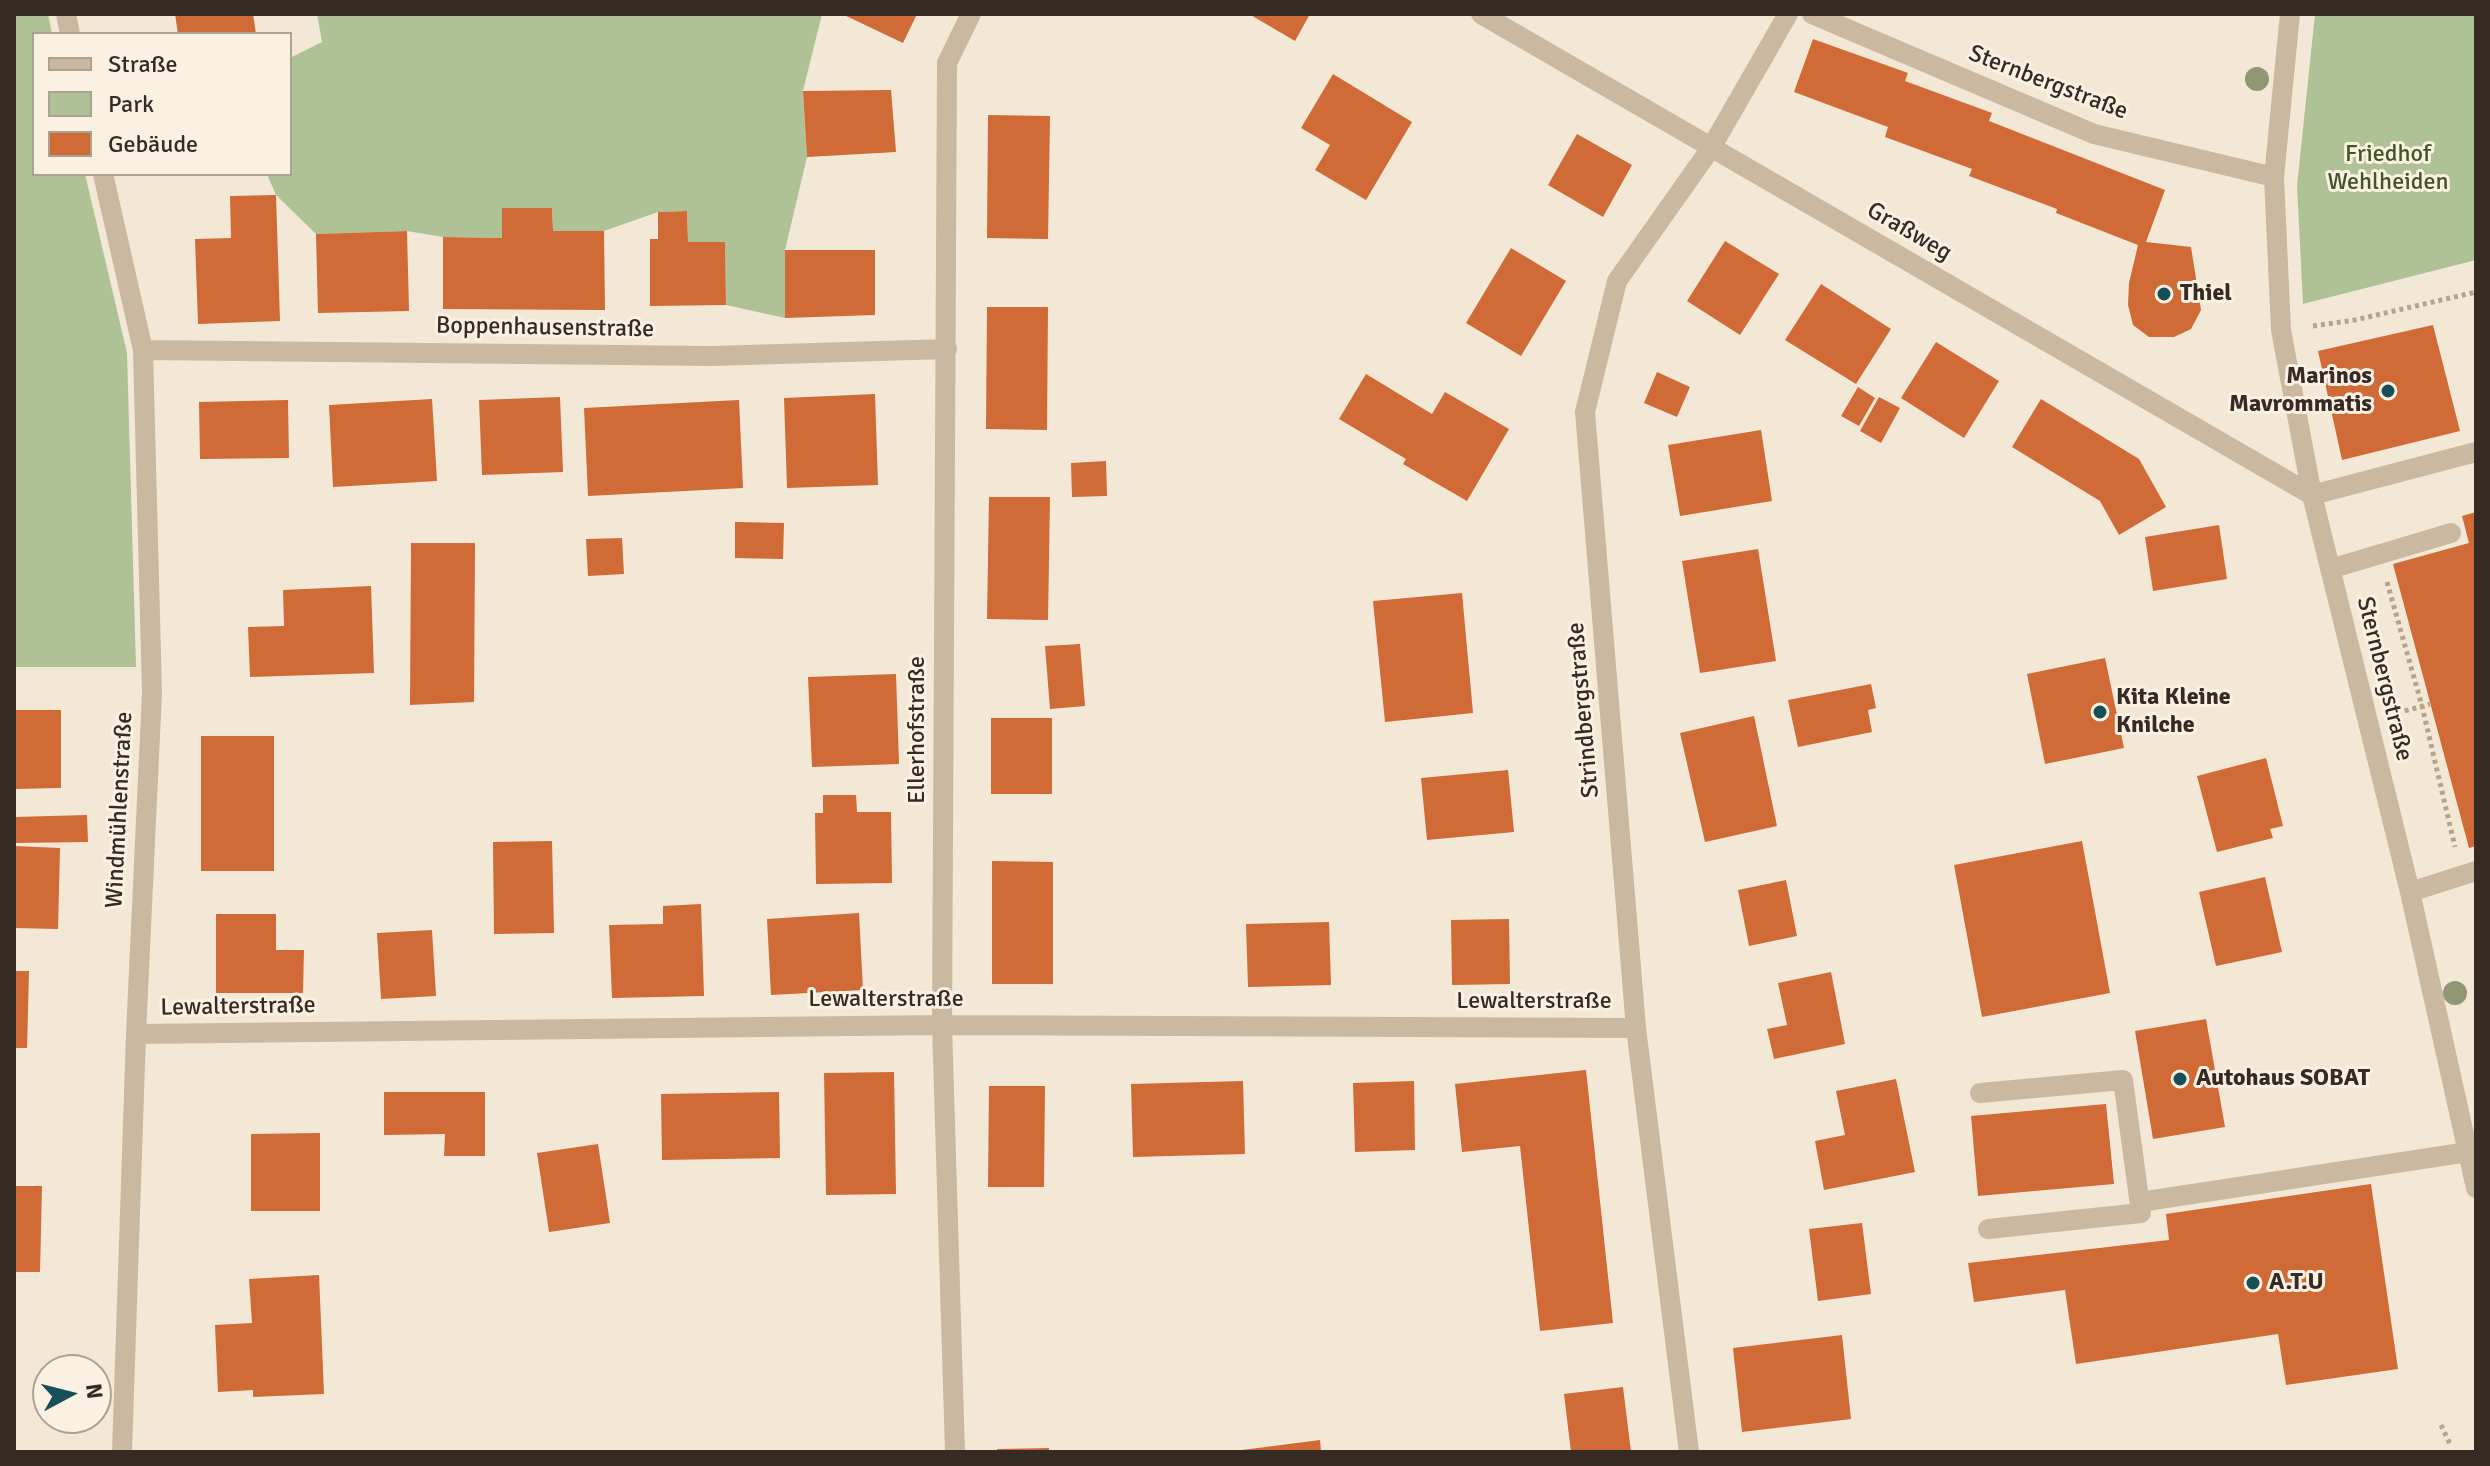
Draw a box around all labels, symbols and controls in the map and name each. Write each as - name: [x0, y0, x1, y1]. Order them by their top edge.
- legend: [32, 32, 292, 176]
- street label: Sternbergstraße: [1964, 39, 2132, 127]
- text: Straße: [108, 49, 178, 79]
- text: Park: [108, 89, 154, 119]
- text: Gebäude: [108, 129, 198, 159]
- park label: Friedhof Wehlheiden: [2328, 141, 2448, 197]
- street label: Graßweg: [1862, 196, 1956, 268]
- place label: Thiel: [2180, 280, 2232, 308]
- marker: Thiel: [2155, 285, 2173, 303]
- street label: Boppenhausenstraße: [436, 312, 654, 344]
- place label: Marinos Mavrommatis: [2229, 363, 2372, 419]
- marker: Marinos Mavrommatis: [2379, 382, 2397, 400]
- street label: Sternbergstraße: [2350, 594, 2418, 764]
- street label: Strindbergstraße: [1562, 621, 1606, 799]
- street label: Ellerhofstraße: [904, 656, 932, 804]
- place label: Kita Kleine Knilche: [2116, 684, 2231, 740]
- marker: Kita Kleine Knilche: [2091, 703, 2109, 721]
- street label: Windmühlenstraße: [100, 711, 140, 909]
- street label: Lewalterstraße: [808, 986, 964, 1014]
- street label: Lewalterstraße: [1456, 988, 1612, 1016]
- street label: Lewalterstraße: [160, 991, 316, 1023]
- place label: Autohaus SOBAT: [2196, 1065, 2370, 1093]
- marker: Autohaus SOBAT: [2171, 1070, 2189, 1088]
- place label: A.T.U: [2269, 1269, 2324, 1297]
- marker: A.T.U: [2244, 1274, 2262, 1292]
- north arrow: [32, 1354, 112, 1434]
- text: N: [80, 1382, 109, 1401]

